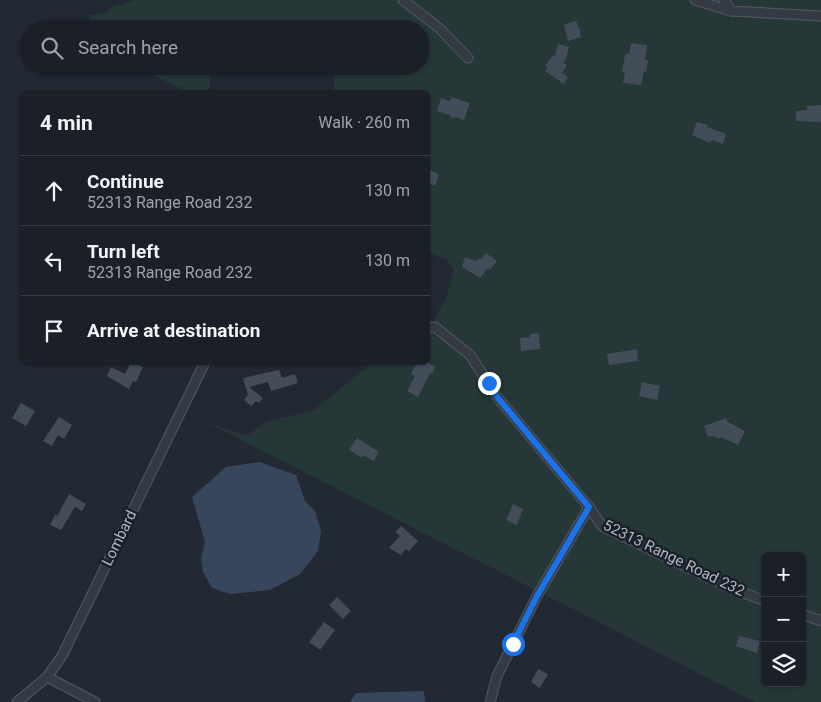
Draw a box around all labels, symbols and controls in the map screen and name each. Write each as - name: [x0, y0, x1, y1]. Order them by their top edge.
- search box: [20, 20, 430, 75]
- icon: search: [38, 34, 66, 62]
- text: Search here: [78, 36, 178, 59]
- text: 4 min: [40, 111, 93, 135]
- text: Walk · 260 m: [318, 113, 410, 132]
- text: Continue: [87, 170, 164, 193]
- icon: ahead: [40, 177, 68, 205]
- text: 130 m: [365, 181, 410, 200]
- text: 52313 Range Road 232: [87, 193, 252, 212]
- text: Turn left: [87, 240, 160, 263]
- icon: left: [40, 247, 68, 275]
- text: 130 m: [365, 251, 410, 270]
- text: 52313 Range Road 232: [87, 263, 252, 282]
- icon: arrive: [40, 317, 68, 345]
- text: Arrive at destination: [87, 319, 260, 342]
- route end: [478, 372, 501, 395]
- street label: Lombard: [98, 507, 140, 569]
- street label: 52313 Range Road 232: [600, 516, 748, 600]
- map controls: [761, 552, 806, 687]
- button: +: [761, 552, 806, 597]
- button: −: [761, 597, 806, 642]
- route start: [502, 633, 525, 656]
- button: layers: [761, 642, 806, 687]

